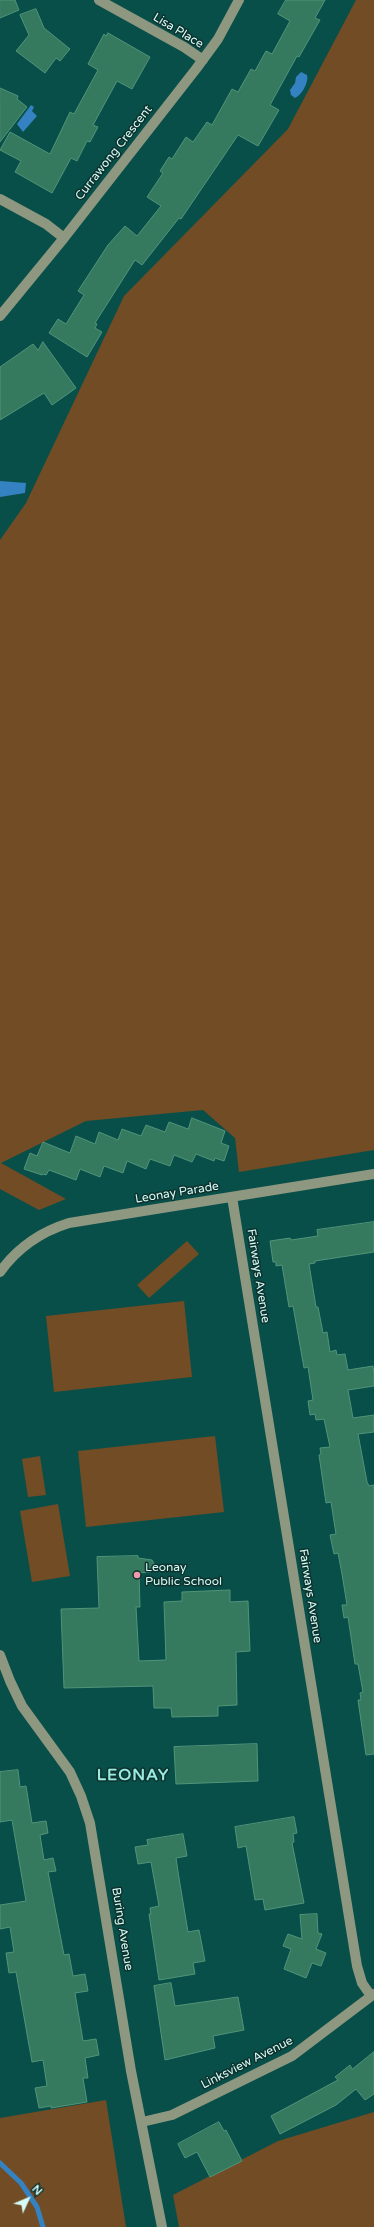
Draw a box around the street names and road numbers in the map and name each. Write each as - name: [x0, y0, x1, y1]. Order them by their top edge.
- street label: Lisa Place: [150, 10, 206, 52]
- street label: Currawong Crescent: [73, 103, 155, 203]
- street label: Leonay Parade: [134, 1179, 220, 1207]
- street label: Fairways Avenue: [243, 1228, 273, 1324]
- street label: Fairways Avenue: [295, 1548, 325, 1644]
- street label: Buring Avenue: [108, 1886, 136, 1972]
- street label: Linksview Avenue: [199, 2034, 295, 2092]

